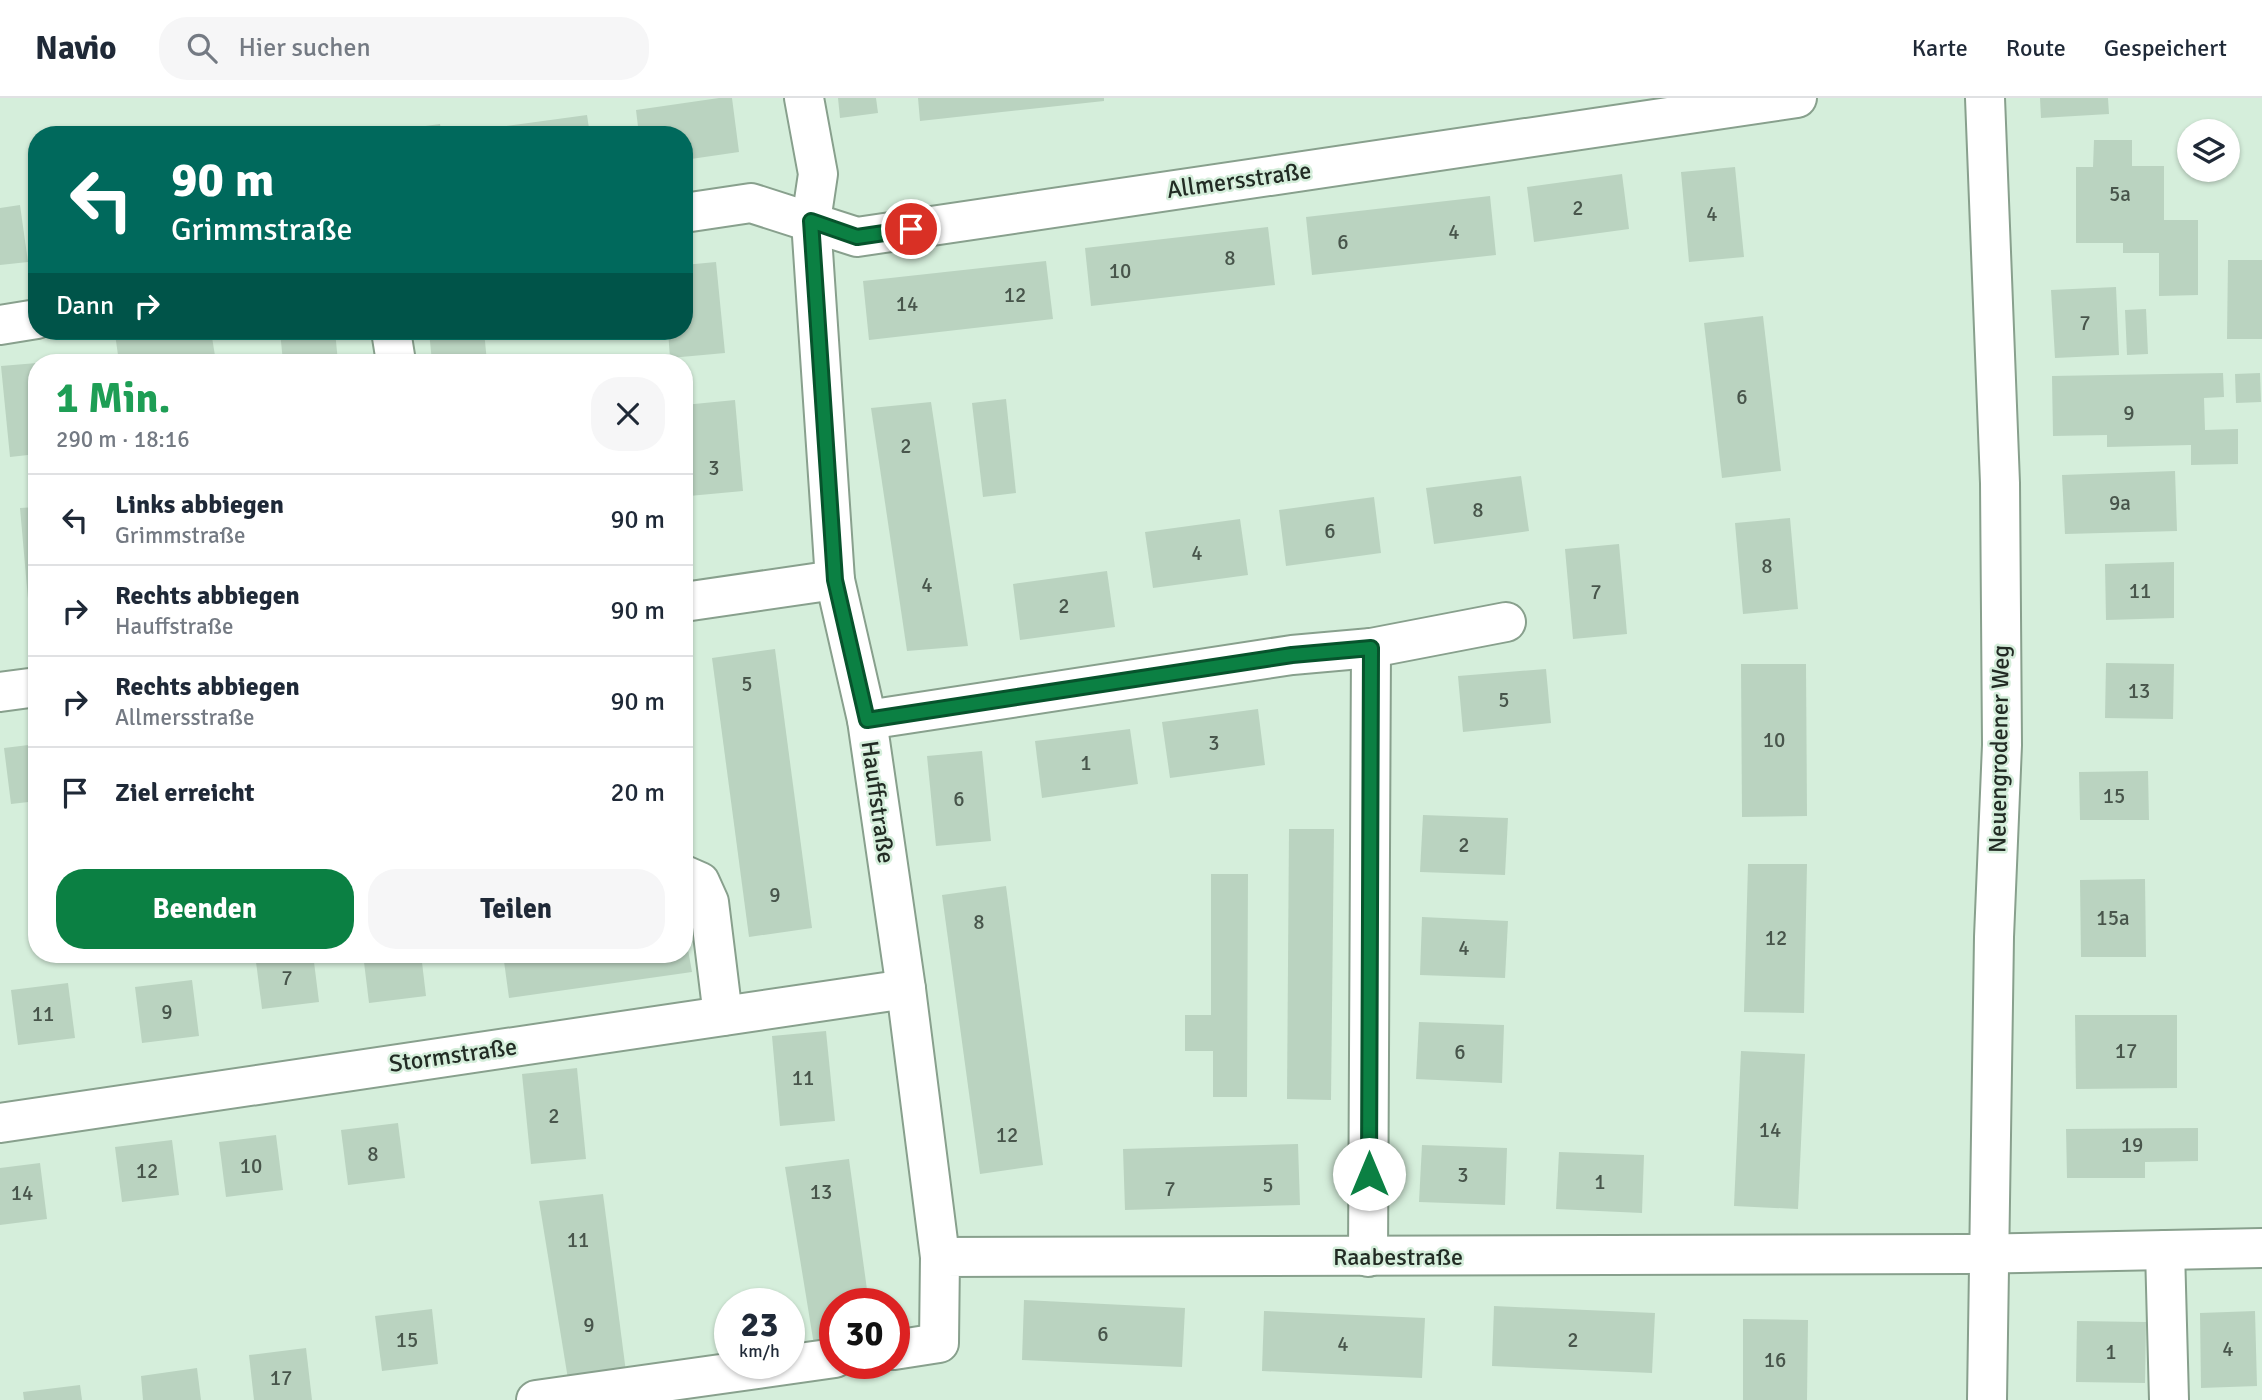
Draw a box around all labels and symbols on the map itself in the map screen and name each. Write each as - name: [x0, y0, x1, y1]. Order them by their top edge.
- street label: Allmersstraße: [1165, 155, 1313, 205]
- house number: 5a: [2109, 181, 2131, 207]
- house number: 2: [1572, 195, 1584, 221]
- pin: [881, 199, 941, 259]
- house number: 4: [1706, 201, 1718, 227]
- house number: 4: [1448, 219, 1460, 245]
- house number: 6: [1337, 229, 1349, 255]
- house number: 8: [1224, 245, 1236, 271]
- house number: 10: [1109, 258, 1131, 284]
- house number: 12: [1004, 282, 1026, 308]
- house number: 14: [896, 291, 918, 317]
- house number: 7: [2079, 310, 2091, 336]
- house number: 6: [1736, 384, 1748, 410]
- house number: 9: [2123, 400, 2135, 426]
- house number: 2: [900, 433, 912, 459]
- house number: 3: [708, 455, 720, 481]
- house number: 9a: [2109, 490, 2131, 516]
- house number: 8: [1472, 497, 1484, 523]
- house number: 6: [1324, 518, 1336, 544]
- house number: 4: [1191, 540, 1203, 566]
- house number: 8: [1761, 553, 1773, 579]
- house number: 4: [921, 572, 933, 598]
- house number: 11: [2129, 578, 2151, 604]
- house number: 7: [1590, 579, 1602, 605]
- house number: 2: [1058, 593, 1070, 619]
- street label: Neuengrodener Weg: [1982, 645, 2016, 853]
- house number: 5: [741, 671, 753, 697]
- house number: 13: [2128, 678, 2150, 704]
- house number: 5: [1498, 687, 1510, 713]
- house number: 10: [1763, 727, 1785, 753]
- house number: 3: [1208, 730, 1220, 756]
- street label: Hauffstraße: [855, 739, 901, 865]
- house number: 1: [1080, 750, 1092, 776]
- house number: 15: [2103, 783, 2125, 809]
- house number: 6: [953, 786, 965, 812]
- house number: 2: [1458, 832, 1470, 858]
- house number: 9: [769, 882, 781, 908]
- house number: 15a: [2096, 905, 2130, 931]
- house number: 8: [973, 909, 985, 935]
- house number: 12: [1765, 925, 1787, 951]
- house number: 4: [1458, 935, 1470, 961]
- house number: 7: [281, 965, 293, 991]
- house number: 9: [161, 999, 173, 1025]
- house number: 11: [32, 1001, 54, 1027]
- street label: Stormstraße: [387, 1031, 519, 1079]
- house number: 17: [2115, 1038, 2137, 1064]
- house number: 6: [1454, 1039, 1466, 1065]
- house number: 11: [792, 1065, 814, 1091]
- house number: 2: [548, 1103, 560, 1129]
- house number: 14: [1759, 1117, 1781, 1143]
- house number: 12: [996, 1122, 1018, 1148]
- house number: 19: [2121, 1132, 2143, 1158]
- position arrow: [1332, 1137, 1406, 1211]
- house number: 8: [367, 1141, 379, 1167]
- house number: 10: [240, 1153, 262, 1179]
- house number: 12: [136, 1158, 158, 1184]
- house number: 3: [1457, 1162, 1469, 1188]
- house number: 1: [1594, 1169, 1606, 1195]
- house number: 5: [1262, 1172, 1274, 1198]
- house number: 7: [1164, 1176, 1176, 1202]
- house number: 13: [810, 1179, 832, 1205]
- house number: 14: [11, 1180, 33, 1206]
- house number: 11: [567, 1227, 589, 1253]
- street label: Raabestraße: [1333, 1242, 1463, 1272]
- speed limit sign: 30: [819, 1288, 910, 1379]
- house number: 9: [583, 1312, 595, 1338]
- house number: 6: [1097, 1321, 1109, 1347]
- house number: 15: [396, 1327, 418, 1353]
- house number: 2: [1567, 1327, 1579, 1353]
- house number: 4: [1337, 1331, 1349, 1357]
- house number: 4: [2222, 1336, 2234, 1362]
- house number: 1: [2105, 1339, 2117, 1365]
- house number: 16: [1764, 1347, 1786, 1373]
- house number: 17: [270, 1365, 292, 1391]

